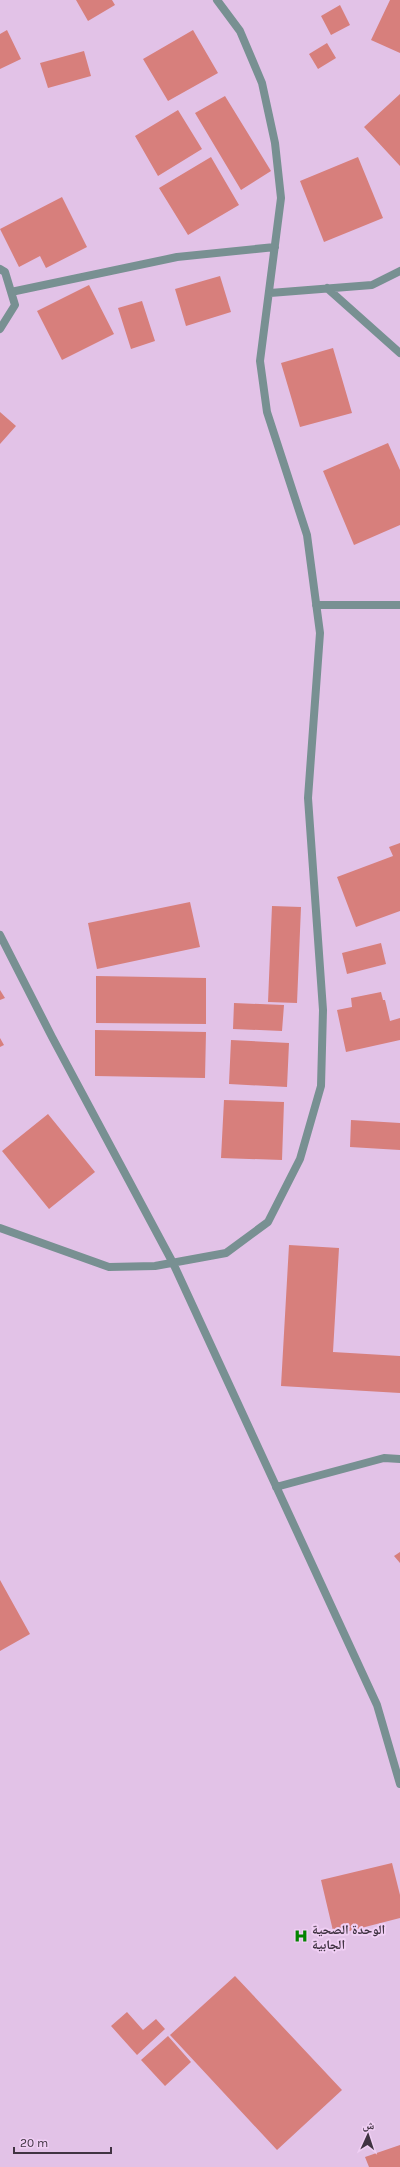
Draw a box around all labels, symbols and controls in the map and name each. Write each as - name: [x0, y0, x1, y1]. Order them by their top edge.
- place label: الوحدة الصحية الجابية: [312, 1922, 385, 1952]
- hospital icon: الوحدة الصحية الجابية: [293, 1928, 309, 1944]
- north arrow: [348, 2115, 388, 2155]
- text: ش: [362, 2119, 375, 2133]
- scale bar: [14, 2129, 111, 2155]
- text: 20 m: [20, 2136, 48, 2150]

